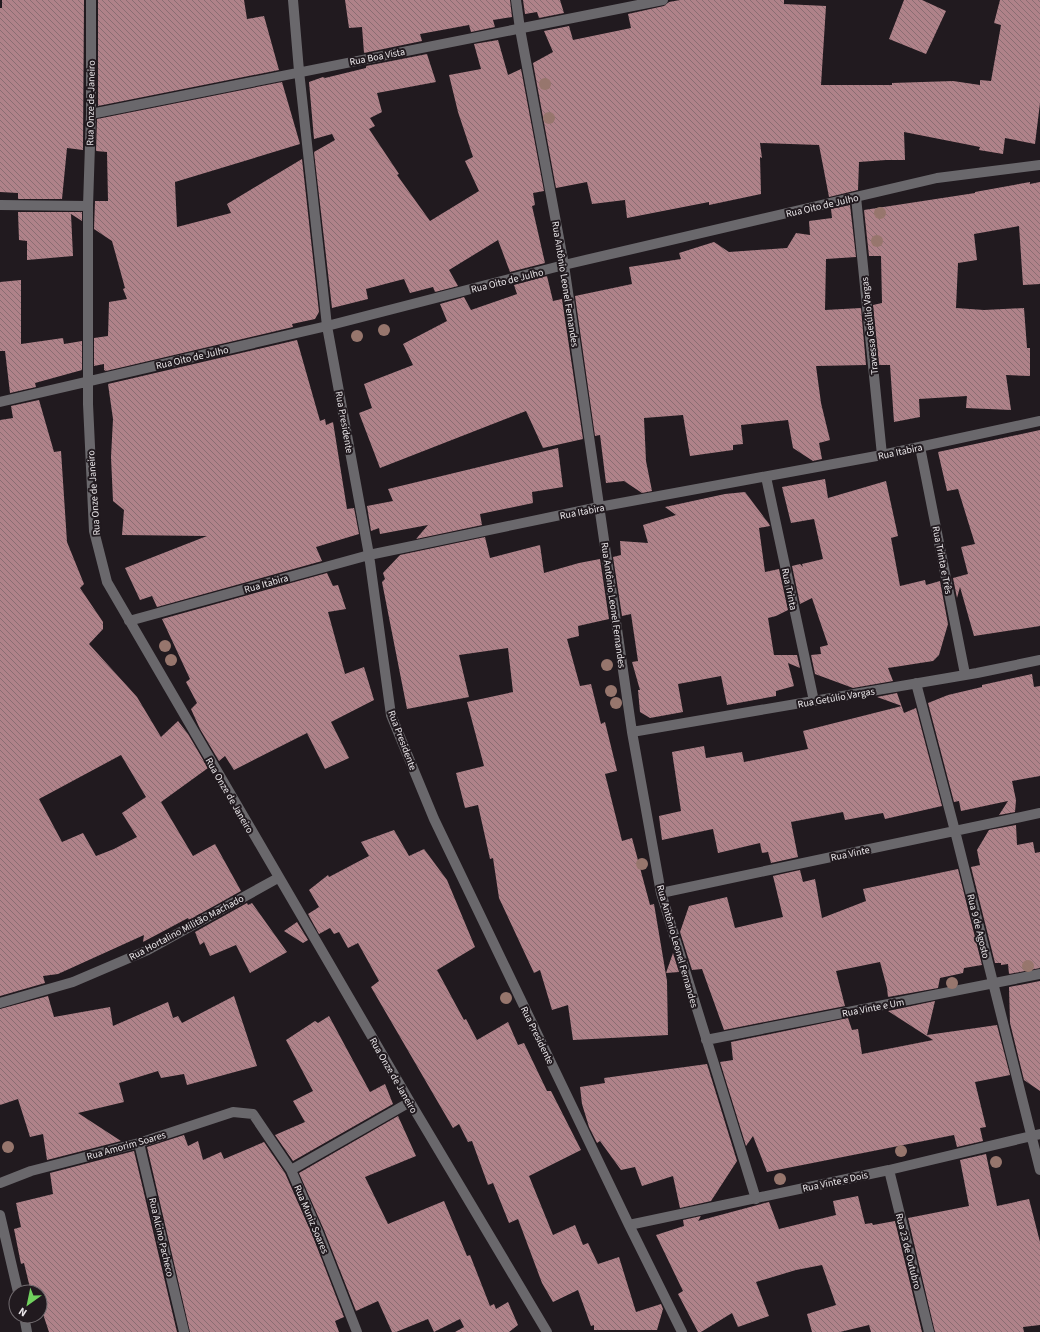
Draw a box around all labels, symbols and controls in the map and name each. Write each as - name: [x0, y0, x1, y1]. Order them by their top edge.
- street label: Rua Boa Vista: [348, 45, 406, 69]
- street label: Rua Onze de Janeiro: [83, 60, 99, 146]
- street label: Rua Oito de Julho: [785, 191, 860, 221]
- street label: Rua Antônio Leonel Fernandes: [548, 220, 582, 348]
- street label: Rua Oito de Julho: [470, 265, 545, 297]
- street label: Travessa Getúlio Vargas: [858, 276, 882, 375]
- street label: Rua Oito de Julho: [155, 343, 230, 373]
- street label: Rua Presidente: [332, 390, 356, 454]
- street label: Rua Itabira: [877, 440, 924, 464]
- street label: Rua Onze de Janeiro: [84, 450, 104, 536]
- street label: Rua Itabira: [559, 501, 606, 523]
- street label: Rua Trinta e Três: [929, 525, 955, 595]
- street label: Rua Antônio Leonel Fernandes: [597, 541, 629, 669]
- street label: Rua Trinta: [778, 567, 800, 612]
- street label: Rua Itabira: [243, 571, 290, 597]
- street label: Rua Getúlio Vargas: [797, 684, 876, 712]
- street label: Rua Presidente: [384, 708, 420, 772]
- street label: Rua Onze de Janeiro: [202, 755, 257, 836]
- street label: Rua Vinte: [829, 843, 871, 865]
- street label: Rua Antônio Leonel Fernandes: [653, 883, 701, 1009]
- street label: Rua Hortalino Militão Machado: [127, 892, 246, 964]
- street label: Rua 9 de Agosto: [963, 893, 993, 960]
- street label: Rua Vinte e Um: [841, 995, 906, 1021]
- street label: Rua Presidente: [517, 1004, 557, 1067]
- street label: Rua Onze de Janeiro: [366, 1035, 421, 1116]
- street label: Rua Amorim Soares: [85, 1128, 167, 1164]
- street label: Rua Vinte e Dois: [801, 1168, 869, 1196]
- street label: Rua Muniz Soares: [290, 1183, 332, 1256]
- street label: Rua Alcino Pacheco: [145, 1196, 177, 1278]
- street label: Rua 23 de Outubro: [892, 1212, 924, 1291]
- north arrow: [8, 1284, 48, 1324]
- text: N: [16, 1304, 30, 1320]

